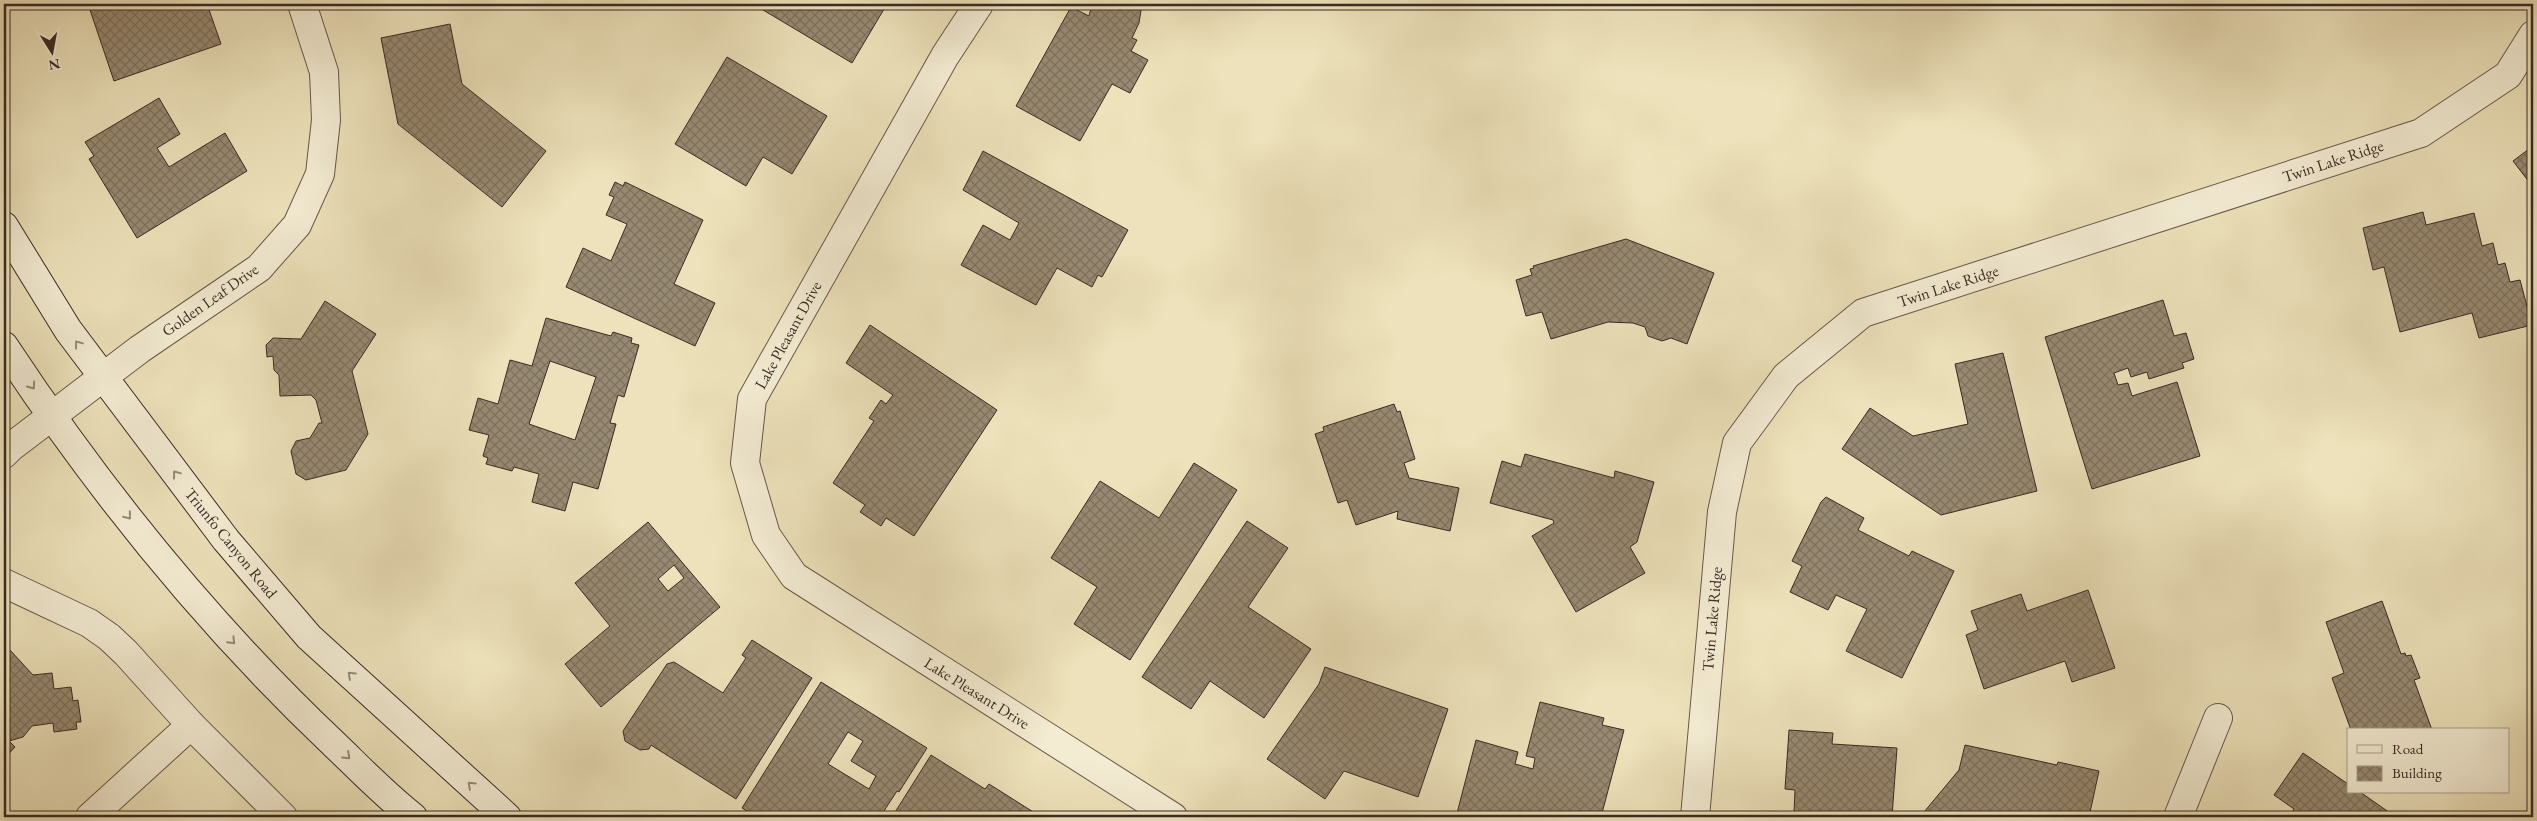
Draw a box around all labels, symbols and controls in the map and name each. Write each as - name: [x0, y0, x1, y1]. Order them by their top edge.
- north arrow: [28, 28, 78, 78]
- text: N: [47, 55, 62, 75]
- street label: Twin Lake Ridge: [2280, 135, 2386, 187]
- street label: Golden Leaf Drive: [157, 259, 263, 341]
- street label: Twin Lake Ridge: [1895, 260, 2001, 312]
- street label: Lake Pleasant Drive: [750, 277, 826, 393]
- one-way arrow: [75, 340, 84, 350]
- one-way arrow: [26, 380, 35, 390]
- one-way arrow: [173, 471, 181, 480]
- street label: Triunfo Canyon Road: [180, 483, 283, 603]
- one-way arrow: [122, 511, 131, 520]
- street label: Twin Lake Ridge: [1697, 566, 1727, 672]
- one-way arrow: [226, 635, 235, 644]
- street label: Lake Pleasant Drive: [920, 652, 1034, 734]
- one-way arrow: [347, 672, 356, 681]
- legend: [2347, 728, 2510, 794]
- text: Road: [2392, 739, 2424, 758]
- one-way arrow: [341, 750, 350, 759]
- text: Building: [2392, 763, 2442, 782]
- one-way arrow: [467, 782, 476, 791]

